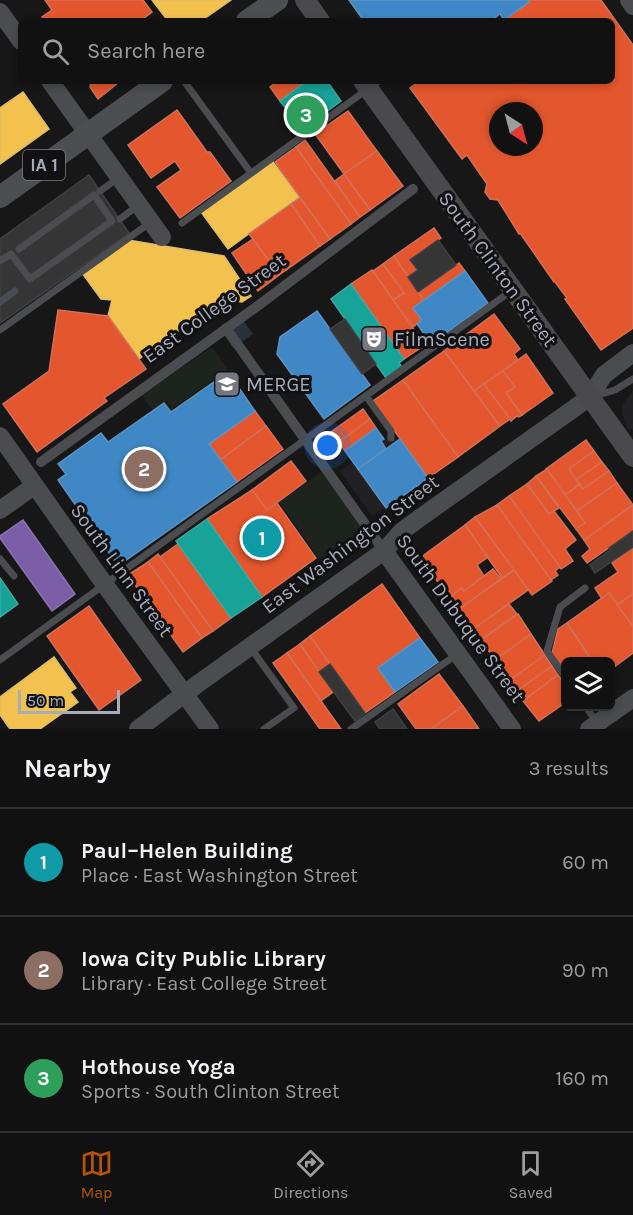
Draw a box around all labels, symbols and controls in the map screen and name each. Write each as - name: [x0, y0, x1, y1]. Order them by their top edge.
- search box: [18, 18, 615, 84]
- icon: search: [39, 35, 72, 68]
- text: Search here: [87, 38, 205, 64]
- pin: 3: [286, 92, 326, 138]
- north arrow: [489, 102, 543, 156]
- road number: IA 1: [23, 150, 65, 180]
- street label: South Clinton Street: [434, 187, 562, 351]
- street label: East College Street: [138, 249, 291, 368]
- theatre icon: FilmScene: [359, 324, 389, 354]
- place label: FilmScene: [394, 328, 490, 351]
- school or university icon: MERGE: [212, 369, 242, 399]
- place label: MERGE: [246, 373, 311, 396]
- your location: [313, 431, 342, 460]
- pin: 2: [124, 446, 164, 492]
- street label: East Washington Street: [257, 470, 444, 618]
- street label: South Linn Street: [66, 499, 178, 642]
- pin: 1: [242, 516, 282, 560]
- street label: South Dubuque Street: [392, 530, 530, 707]
- map controls: [561, 657, 615, 711]
- button: layers: [561, 657, 615, 711]
- scale bar: [18, 687, 120, 714]
- text: 50 m: [27, 691, 64, 710]
- text: Nearby: [24, 753, 111, 784]
- text: 3 results: [529, 757, 609, 780]
- text: Paul–Helen Building: [81, 838, 293, 864]
- text: 1: [40, 851, 47, 874]
- text: 60 m: [562, 851, 609, 874]
- text: Place · East Washington Street: [81, 864, 358, 887]
- text: Iowa City Public Library: [81, 946, 326, 972]
- text: 2: [37, 959, 50, 982]
- text: 90 m: [562, 959, 609, 982]
- text: Library · East College Street: [81, 972, 327, 995]
- text: Hothouse Yoga: [81, 1054, 236, 1080]
- text: 3: [37, 1067, 50, 1090]
- text: 160 m: [556, 1067, 609, 1090]
- text: Sports · South Clinton Street: [81, 1080, 340, 1103]
- tab: Map: [80, 1147, 113, 1202]
- tab: Directions: [273, 1147, 348, 1202]
- tab: Saved: [509, 1147, 553, 1202]

